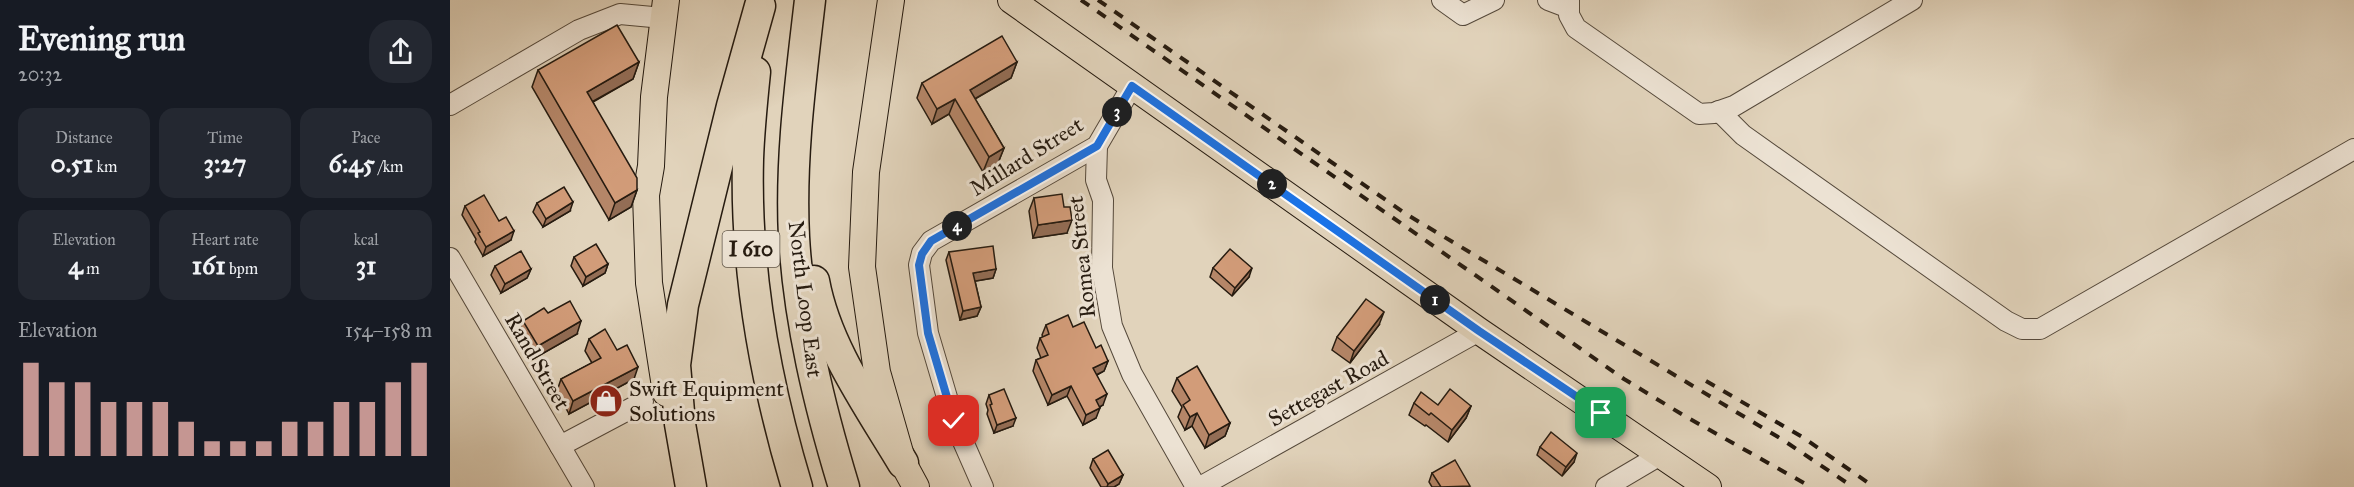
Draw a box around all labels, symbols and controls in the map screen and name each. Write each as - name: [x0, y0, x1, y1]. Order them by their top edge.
- text: Evening run: [18, 19, 185, 59]
- button: share: [369, 20, 432, 83]
- text: 20:32: [18, 62, 62, 86]
- pin: 3: [1102, 97, 1132, 127]
- text: 3: [1114, 102, 1120, 121]
- street label: Millard Street: [965, 111, 1088, 202]
- text: Distance: [55, 128, 113, 147]
- text: Time: [207, 128, 243, 147]
- text: Pace: [351, 128, 381, 147]
- text: 0.51: [51, 147, 93, 179]
- text: 3:27: [204, 147, 246, 179]
- text: 6:45: [328, 147, 375, 179]
- text: km: [93, 157, 117, 176]
- text: /km: [375, 157, 404, 176]
- pin: 2: [1257, 169, 1287, 199]
- text: 2: [1268, 174, 1276, 193]
- street label: Romea Street: [1062, 194, 1101, 319]
- pin: 4: [942, 211, 972, 241]
- text: 4: [953, 216, 961, 235]
- street label: North Loop East: [782, 219, 829, 379]
- text: Elevation: [52, 230, 116, 249]
- text: Heart rate: [191, 230, 259, 249]
- text: kcal: [353, 230, 379, 249]
- road number: I 610: [722, 231, 780, 267]
- text: 4: [68, 249, 83, 281]
- text: 161: [192, 249, 226, 281]
- text: 31: [356, 249, 376, 281]
- text: m: [83, 259, 100, 278]
- text: bpm: [226, 259, 258, 278]
- pin: 1: [1420, 285, 1450, 315]
- text: 1: [1432, 290, 1438, 309]
- street label: Rand Street: [499, 308, 576, 415]
- text: Elevation: [18, 318, 97, 342]
- text: 154–158 m: [345, 318, 432, 342]
- street label: Settegast Road: [1263, 344, 1393, 433]
- place label: Swift Equipment Solutions: [629, 375, 784, 427]
- shop icon: Swift Equipment Solutions: [588, 383, 624, 419]
- pin: [1575, 387, 1626, 438]
- pin: [928, 395, 979, 446]
- icon: arrive: [1584, 396, 1617, 429]
- icon: check: [937, 404, 970, 437]

